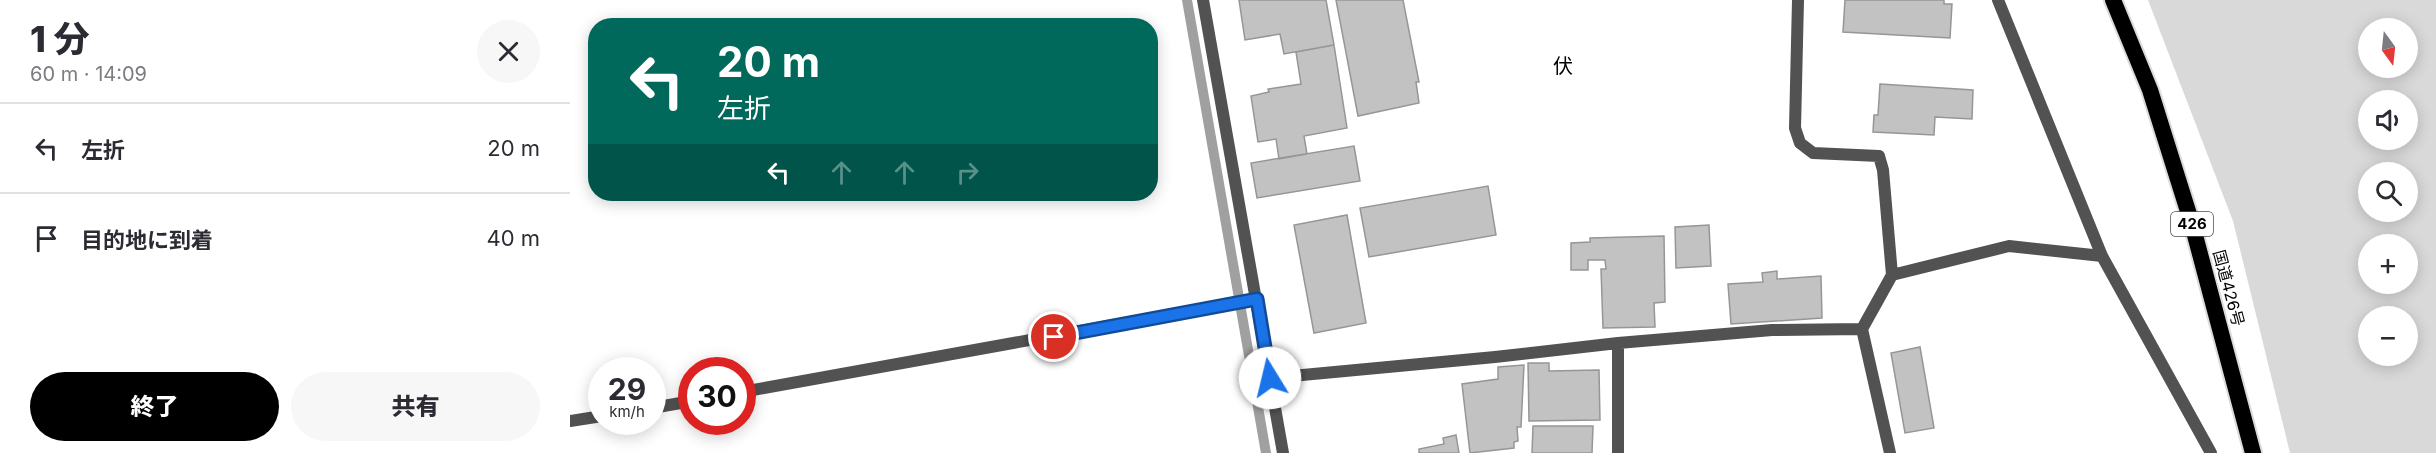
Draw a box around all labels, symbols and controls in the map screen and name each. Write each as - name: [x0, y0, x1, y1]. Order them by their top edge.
- text: 1 分: [30, 17, 90, 61]
- north arrow: [2358, 18, 2418, 78]
- map controls: [2358, 18, 2418, 366]
- button: close: [477, 20, 540, 83]
- text: 20 m: [717, 36, 820, 87]
- icon: left: [618, 42, 696, 120]
- district label: 伏: [1553, 54, 1573, 78]
- text: 60 m · 14:09: [30, 62, 147, 86]
- button: sound: [2358, 90, 2418, 150]
- text: 左折: [717, 92, 771, 125]
- icon: left: [30, 132, 63, 165]
- text: 20 m: [487, 135, 540, 161]
- text: 左折: [81, 137, 125, 163]
- icon: left: [762, 156, 795, 189]
- icon: ahead: [825, 156, 858, 189]
- icon: ahead: [888, 156, 921, 189]
- icon: right: [951, 156, 984, 189]
- button: search: [2358, 162, 2418, 222]
- road number: 426: [2171, 212, 2213, 236]
- icon: arrive: [30, 222, 63, 255]
- text: 40 m: [486, 225, 540, 251]
- text: 目的地に到着: [81, 227, 213, 253]
- button: +: [2358, 234, 2418, 294]
- street label: 国道426号: [2209, 248, 2249, 328]
- button: −: [2358, 306, 2418, 366]
- pin: [1028, 311, 1079, 362]
- icon: arrive: [1037, 320, 1070, 353]
- position arrow: [1238, 346, 1302, 410]
- speed limit sign: 30: [678, 357, 756, 435]
- text: 29: [608, 371, 646, 407]
- button: 終了: [30, 372, 279, 441]
- button: 共有: [291, 372, 540, 441]
- text: km/h: [609, 402, 645, 421]

